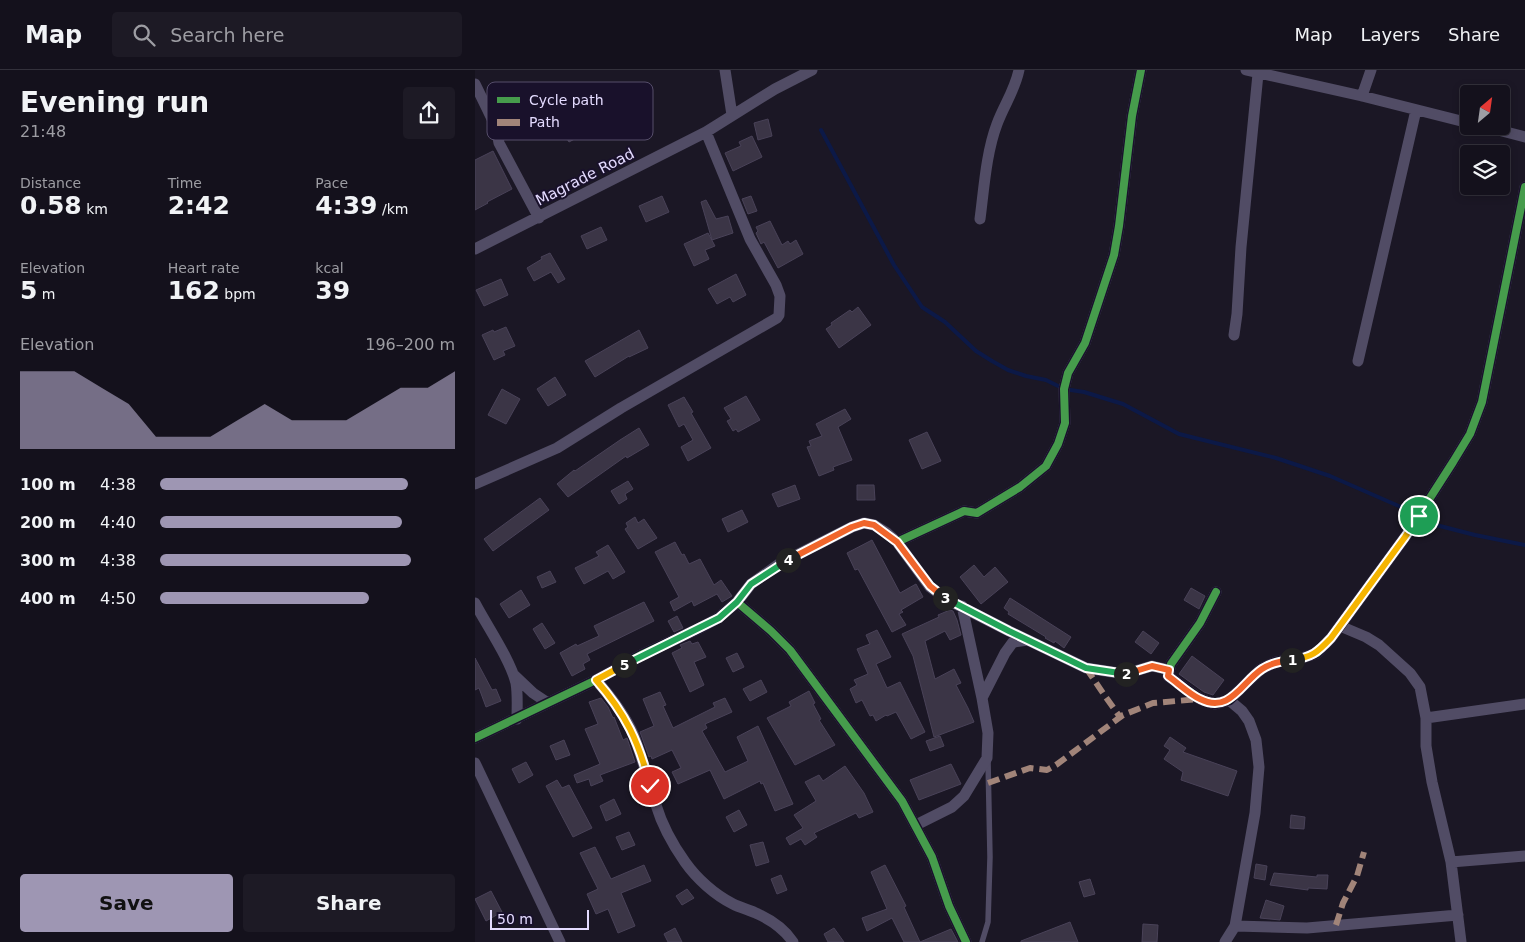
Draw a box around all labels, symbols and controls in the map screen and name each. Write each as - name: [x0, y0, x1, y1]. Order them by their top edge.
- search box: [112, 12, 462, 57]
- text: Map: [25, 21, 82, 49]
- icon: search: [130, 21, 158, 49]
- text: Search here: [170, 24, 284, 46]
- text: Map: [1294, 24, 1332, 45]
- text: Layers: [1360, 24, 1420, 45]
- text: Share: [1448, 24, 1500, 45]
- legend: [487, 82, 653, 140]
- north arrow: [1460, 85, 1510, 135]
- map controls: [1460, 85, 1510, 195]
- text: Evening run: [20, 86, 209, 119]
- button: share: [403, 87, 455, 139]
- text: Cycle path: [529, 92, 604, 108]
- text: Path: [529, 114, 560, 130]
- text: 21:48: [20, 122, 66, 141]
- street label: Magrade Road: [533, 144, 637, 210]
- button: layers: [1460, 145, 1510, 195]
- text: Distance: [20, 175, 81, 191]
- text: Time: [168, 175, 202, 191]
- text: Pace: [315, 175, 348, 191]
- text: 0.58: [20, 191, 82, 220]
- text: 2:42: [168, 191, 230, 220]
- text: 4:39: [315, 191, 378, 220]
- text: km: [82, 201, 108, 217]
- text: /km: [378, 201, 408, 217]
- text: Elevation: [20, 260, 85, 276]
- text: Heart rate: [168, 260, 240, 276]
- text: kcal: [315, 260, 344, 276]
- text: 5: [20, 276, 37, 305]
- text: 162: [168, 276, 220, 305]
- text: 39: [315, 276, 350, 305]
- text: m: [37, 286, 56, 302]
- text: bpm: [220, 286, 256, 302]
- text: Elevation: [20, 335, 94, 354]
- text: 196–200 m: [365, 335, 455, 354]
- text: 100 m: [20, 475, 76, 494]
- text: 4:38: [100, 475, 136, 494]
- pin: [1398, 495, 1440, 537]
- icon: arrive: [1405, 502, 1433, 530]
- text: 200 m: [20, 513, 76, 532]
- text: 4:40: [100, 513, 136, 532]
- pin: 4: [775, 548, 801, 572]
- text: 300 m: [20, 551, 76, 570]
- text: 4:38: [100, 551, 136, 570]
- text: 4: [784, 552, 793, 568]
- pin: 3: [933, 586, 957, 610]
- text: 400 m: [20, 589, 76, 608]
- text: 4:50: [100, 589, 136, 608]
- text: 3: [941, 590, 950, 606]
- pin: 1: [1279, 648, 1305, 672]
- pin: 5: [611, 652, 637, 678]
- text: 1: [1288, 652, 1297, 668]
- text: 5: [620, 657, 629, 673]
- pin: 2: [1113, 662, 1139, 686]
- text: 2: [1122, 666, 1131, 682]
- pin: [629, 765, 671, 807]
- icon: check: [636, 772, 664, 800]
- button: Save: [20, 874, 233, 932]
- button: Share: [243, 874, 455, 932]
- scale bar: [490, 907, 589, 930]
- text: 50 m: [497, 911, 533, 927]

